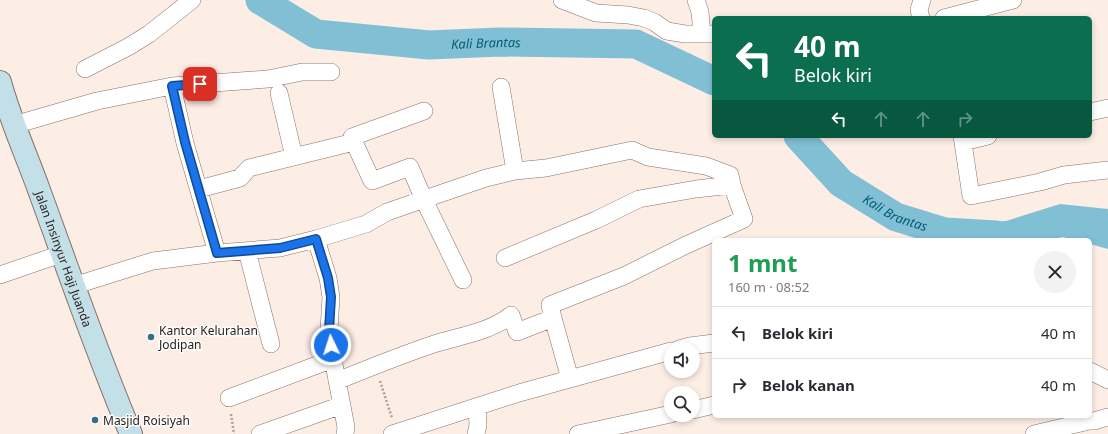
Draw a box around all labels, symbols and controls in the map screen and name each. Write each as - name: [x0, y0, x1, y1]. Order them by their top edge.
- text: 40 m: [794, 27, 861, 65]
- icon: left: [728, 32, 780, 84]
- water label: Kali Brantas: [451, 33, 521, 53]
- text: Belok kiri: [794, 63, 872, 87]
- pin: [183, 67, 217, 101]
- icon: arrive: [189, 73, 211, 95]
- icon: left: [828, 108, 850, 130]
- icon: ahead: [870, 108, 892, 130]
- icon: ahead: [912, 108, 934, 130]
- icon: right: [954, 108, 976, 130]
- street label: Jalan Insinyur Haji Juanda: [31, 187, 96, 329]
- water label: Kali Brantas: [860, 190, 930, 235]
- text: 1 mnt: [728, 246, 797, 279]
- button: close: [1034, 251, 1076, 293]
- text: 160 m · 08:52: [728, 278, 809, 296]
- place label: Kantor Kelurahan Jodipan: [158, 322, 258, 353]
- icon: left: [728, 322, 750, 344]
- text: Belok kiri: [762, 323, 833, 343]
- text: 40 m: [1041, 323, 1076, 343]
- position arrow: [310, 324, 352, 366]
- marker: Kantor Kelurahan Jodipan: [146, 332, 156, 342]
- map controls: [664, 342, 700, 422]
- button: sound: [664, 342, 700, 378]
- icon: right: [728, 374, 750, 396]
- text: Belok kanan: [762, 375, 855, 395]
- text: 40 m: [1041, 375, 1076, 395]
- button: search: [664, 386, 700, 422]
- place label: Masjid Roisiyah: [103, 412, 190, 429]
- marker: Masjid Roisiyah: [90, 415, 100, 425]

